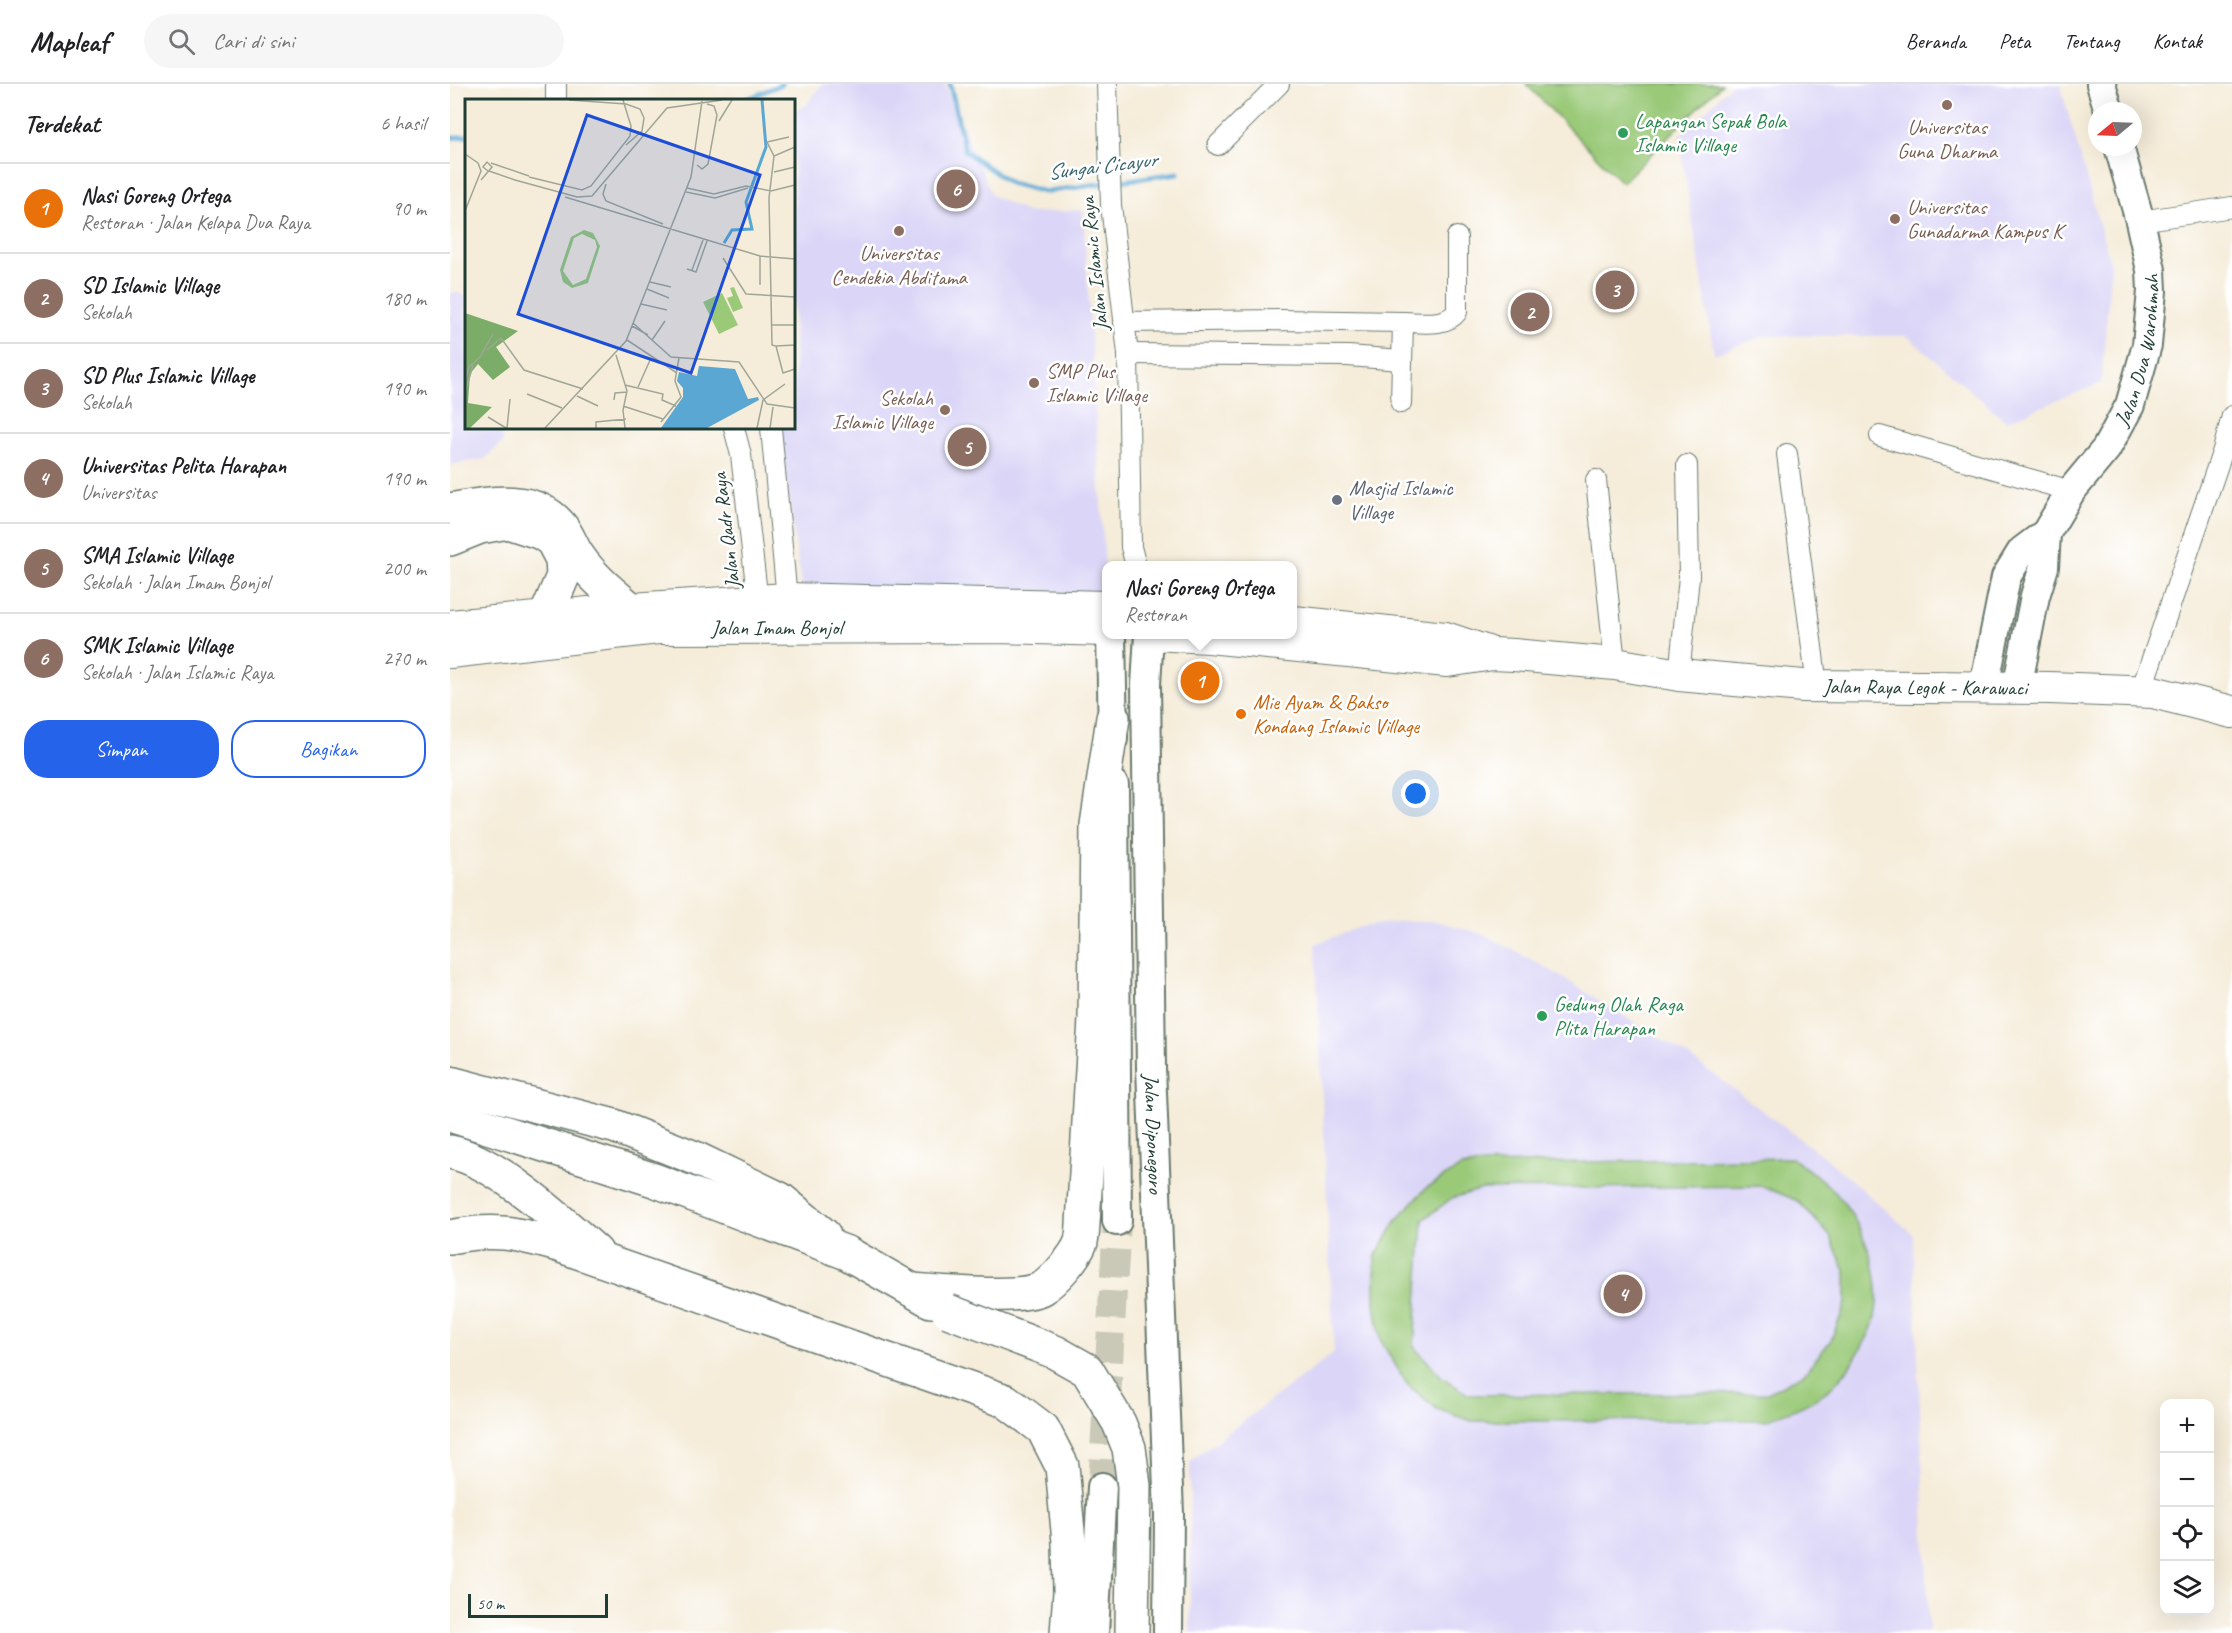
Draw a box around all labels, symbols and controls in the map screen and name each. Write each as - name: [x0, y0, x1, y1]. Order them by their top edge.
- search box: [144, 14, 564, 68]
- text: Mapleaf: [30, 24, 108, 59]
- icon: search: [165, 25, 198, 58]
- text: Cari di sini: [213, 27, 294, 55]
- text: Beranda: [1906, 28, 1966, 54]
- text: Peta: [1999, 28, 2030, 54]
- text: Tentang: [2063, 28, 2120, 54]
- text: Kontak: [2153, 28, 2202, 54]
- marker: Universitas Guna Dharma: [1940, 98, 1954, 112]
- inset map: [465, 99, 795, 429]
- north arrow: [2088, 102, 2142, 156]
- text: Terdekat: [24, 107, 100, 140]
- place label: Lapangan Sepak Bola Islamic Village: [1635, 108, 1788, 158]
- text: 6 hasil: [380, 111, 426, 136]
- place label: Universitas Guna Dharma: [1897, 114, 1999, 164]
- marker: Lapangan Sepak Bola Islamic Village: [1616, 126, 1630, 140]
- water label: Sungai Cicayur: [1046, 145, 1161, 187]
- pin: 6: [936, 166, 976, 212]
- text: Nasi Goreng Ortega: [81, 182, 230, 210]
- street label: Jalan Islamic Raya: [1074, 193, 1114, 333]
- place label: Universitas Gunadarma Kampus K: [1907, 194, 2067, 244]
- text: 1: [39, 196, 48, 221]
- text: 90 m: [392, 196, 426, 221]
- text: Restoran · Jalan Kelapa Dua Raya: [81, 210, 310, 235]
- marker: Universitas Gunadarma Kampus K: [1888, 212, 1902, 226]
- marker: Universitas Cendekia Abditama: [892, 224, 906, 238]
- place label: Universitas Cendekia Abditama: [831, 240, 969, 290]
- pin: 3: [1596, 268, 1634, 312]
- text: SD Islamic Village: [81, 272, 219, 300]
- street label: Jalan Dua Warohmah: [2108, 273, 2165, 431]
- text: 2: [39, 286, 48, 311]
- text: 180 m: [383, 286, 426, 311]
- pin: 2: [1510, 290, 1550, 334]
- text: Sekolah: [81, 300, 132, 325]
- place label: SMP Plus Islamic Village: [1046, 358, 1148, 408]
- text: SD Plus Islamic Village: [81, 362, 254, 390]
- text: 3: [39, 376, 48, 401]
- text: 190 m: [383, 376, 426, 401]
- marker: SMP Plus Islamic Village: [1027, 376, 1041, 390]
- place label: Sekolah Islamic Village: [832, 385, 934, 435]
- text: Sekolah: [81, 390, 132, 415]
- marker: Sekolah Islamic Village: [938, 403, 952, 417]
- pin: 5: [948, 424, 986, 470]
- text: Universitas Pelita Harapan: [81, 452, 286, 480]
- text: 4: [39, 466, 48, 491]
- text: 190 m: [383, 466, 426, 491]
- street label: Jalan Qadr Raya: [706, 470, 746, 591]
- place label: Masjid Islamic Village: [1349, 475, 1454, 525]
- text: Universitas: [81, 480, 156, 505]
- marker: Masjid Islamic Village: [1330, 493, 1344, 507]
- text: SMA Islamic Village: [81, 542, 233, 570]
- text: 5: [39, 556, 48, 581]
- text: 200 m: [383, 556, 426, 581]
- popup: [1102, 561, 1297, 639]
- text: Sekolah · Jalan Imam Bonjol: [81, 570, 270, 595]
- text: Nasi Goreng Ortega: [1125, 574, 1274, 602]
- text: Restoran: [1125, 602, 1187, 627]
- street label: Jalan Imam Bonjol: [710, 614, 845, 641]
- text: SMK Islamic Village: [81, 632, 233, 660]
- text: 6: [39, 646, 48, 671]
- text: 270 m: [383, 646, 426, 671]
- pin: 1: [1180, 658, 1220, 704]
- text: Sekolah · Jalan Islamic Raya: [81, 660, 273, 685]
- street label: Jalan Raya Legok - Karawaci: [1822, 673, 2030, 701]
- place label: Mie Ayam & Bakso Kondang Islamic Village: [1253, 689, 1420, 739]
- marker: Mie Ayam & Bakso Kondang Islamic Village: [1234, 707, 1248, 721]
- button: Simpan: [24, 720, 219, 778]
- button: Bagikan: [231, 720, 426, 778]
- your location: [1401, 779, 1430, 808]
- place label: Gedung Olah Raga Plita Harapan: [1554, 991, 1684, 1041]
- marker: Gedung Olah Raga Plita Harapan: [1535, 1009, 1549, 1023]
- street label: Jalan Diponegoro: [1138, 1073, 1169, 1196]
- pin: 4: [1604, 1272, 1642, 1316]
- map controls: [2160, 1399, 2214, 1615]
- button: +: [2160, 1399, 2214, 1453]
- button: −: [2160, 1453, 2214, 1507]
- button: locate: [2160, 1507, 2214, 1561]
- button: layers: [2160, 1561, 2214, 1615]
- scale bar: [468, 1591, 608, 1618]
- text: 50 m: [477, 1594, 504, 1614]

